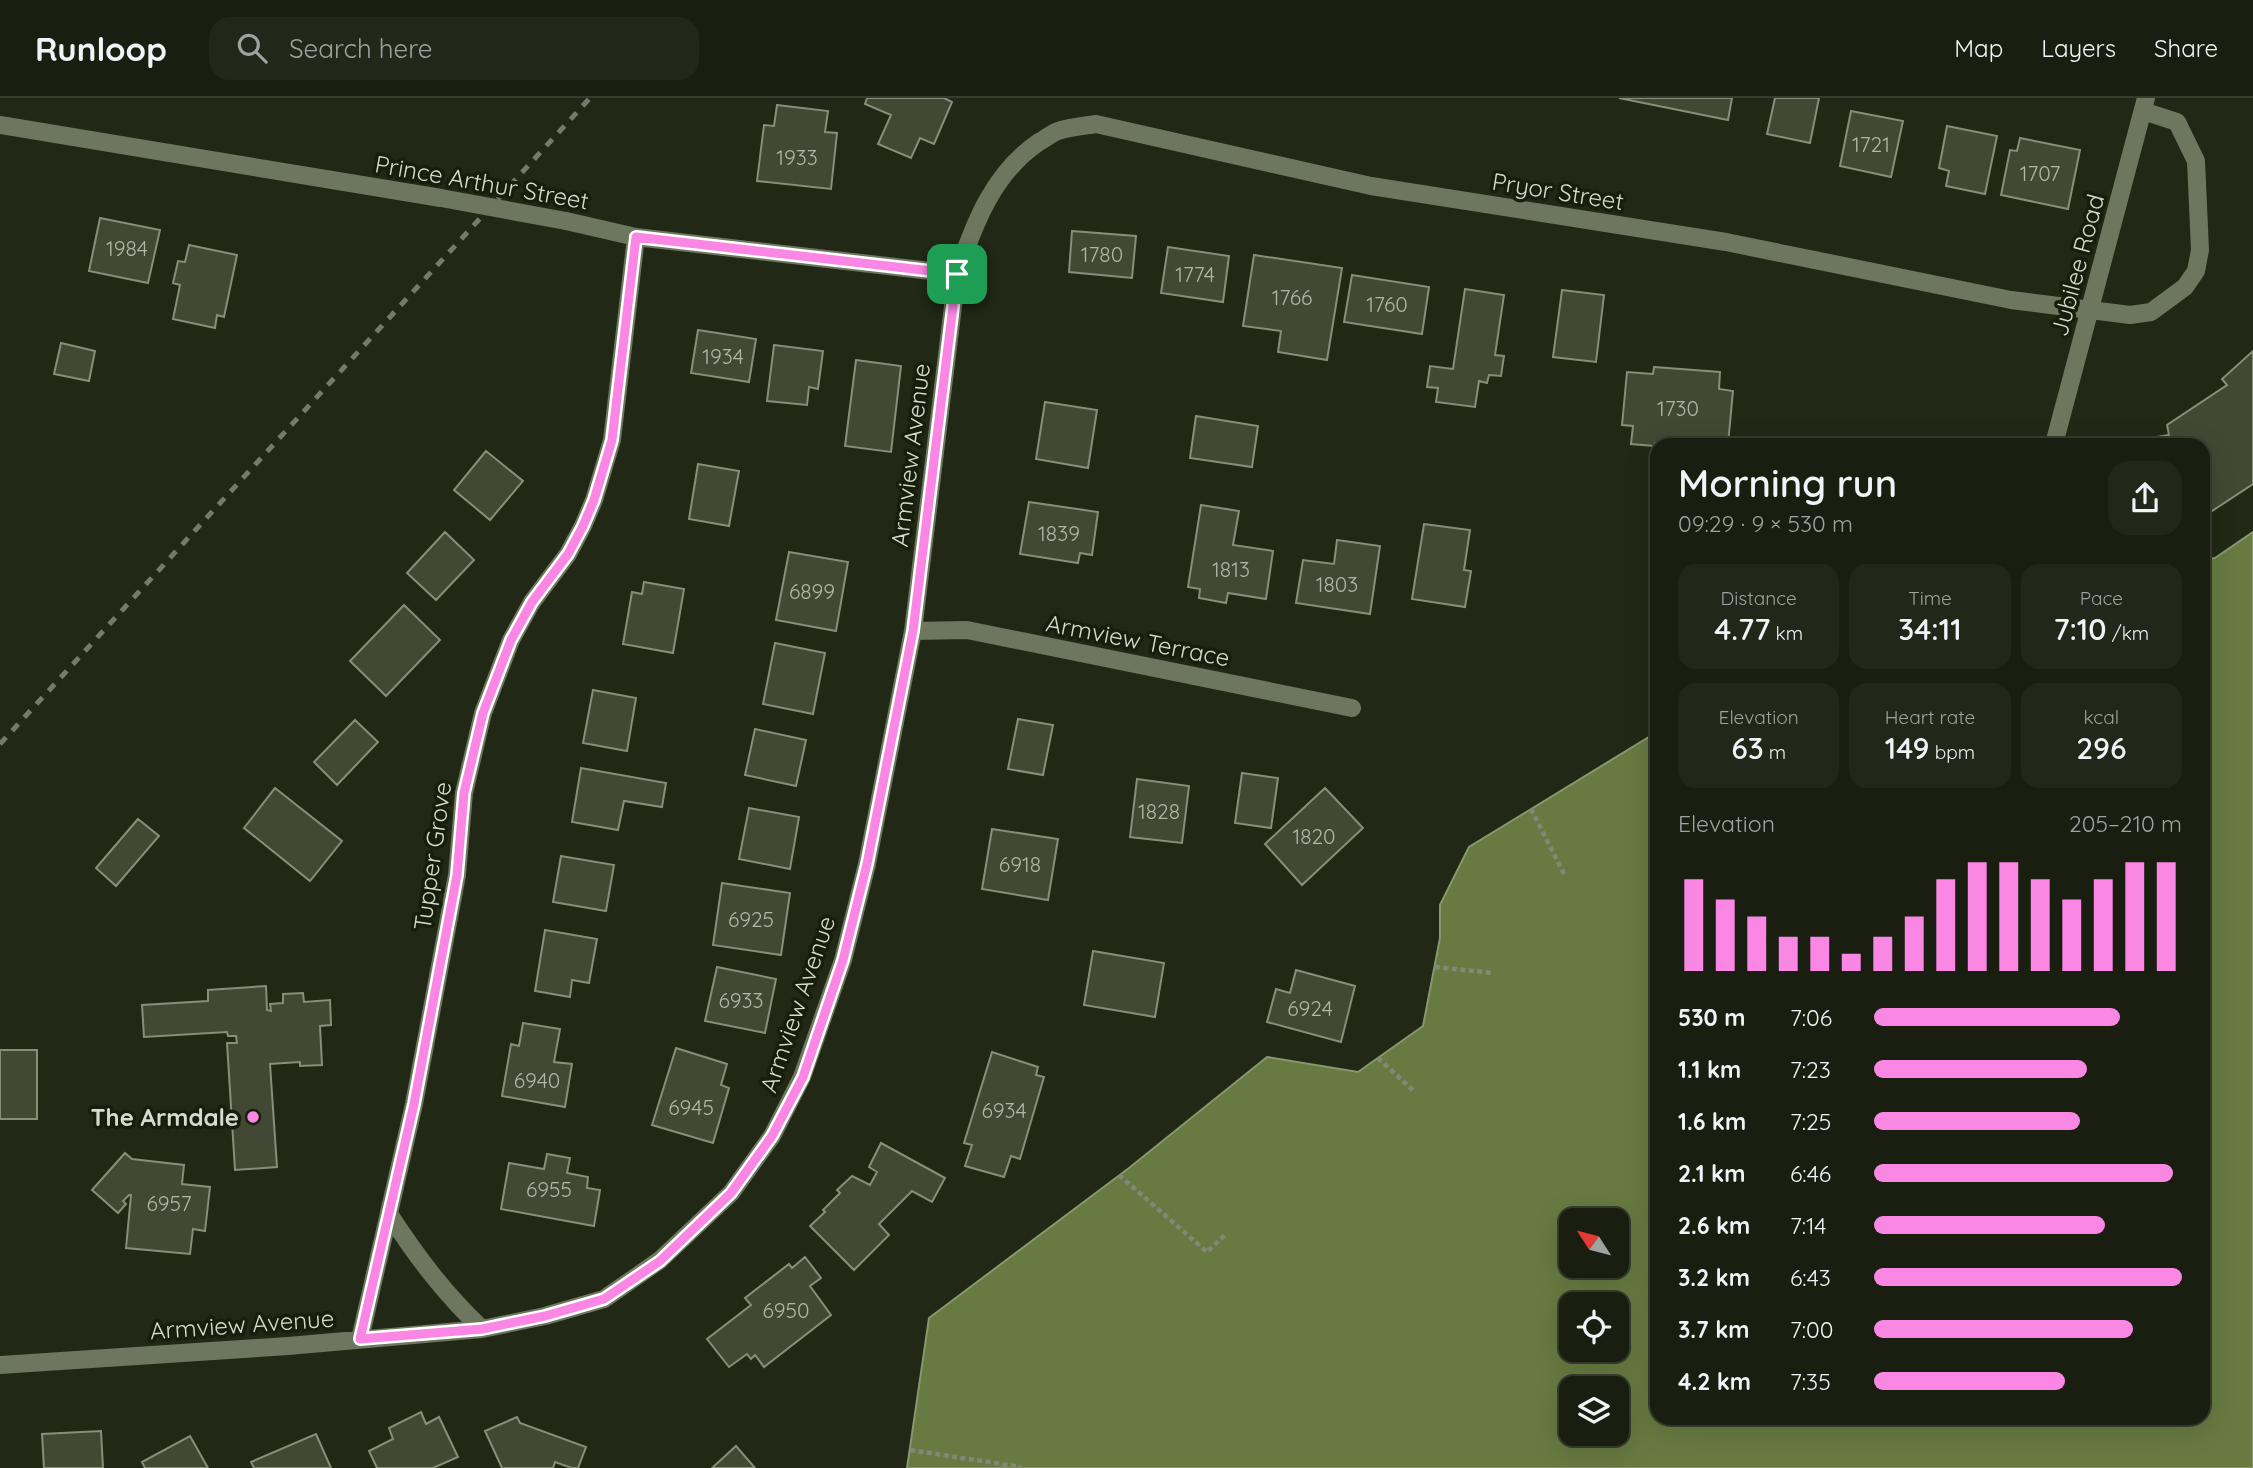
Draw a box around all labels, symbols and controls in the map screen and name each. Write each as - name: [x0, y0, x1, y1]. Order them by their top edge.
- search box: [209, 17, 699, 80]
- text: Runloop: [35, 28, 167, 69]
- icon: search: [233, 29, 271, 67]
- text: Search here: [289, 32, 432, 65]
- text: Map: [1954, 33, 2003, 63]
- text: Layers: [2041, 33, 2116, 63]
- text: Share: [2154, 33, 2218, 63]
- house number: 1721: [1852, 131, 1890, 157]
- house number: 1933: [776, 144, 818, 170]
- street label: Prince Arthur Street: [373, 148, 591, 216]
- house number: 1707: [2020, 160, 2061, 186]
- street label: Pryor Street: [1490, 166, 1626, 216]
- street label: Jubilee Road: [2044, 191, 2110, 339]
- house number: 1984: [106, 235, 148, 261]
- house number: 1780: [1081, 241, 1123, 267]
- pin: [927, 244, 987, 304]
- icon: arrive: [938, 255, 976, 293]
- house number: 1774: [1175, 261, 1215, 287]
- house number: 1766: [1272, 284, 1312, 310]
- house number: 1760: [1366, 291, 1408, 317]
- house number: 1934: [702, 343, 744, 369]
- street label: Armview Avenue: [884, 362, 936, 548]
- house number: 1730: [1657, 395, 1699, 421]
- text: Morning run: [1678, 459, 1897, 507]
- button: share: [2108, 461, 2182, 535]
- text: 09:29 · 9 × 530 m: [1678, 509, 1853, 538]
- house number: 1839: [1038, 520, 1080, 546]
- house number: 1813: [1212, 556, 1250, 582]
- house number: 1803: [1316, 571, 1358, 597]
- house number: 6899: [789, 578, 835, 604]
- text: Distance: [1721, 586, 1797, 610]
- text: Time: [1908, 586, 1952, 610]
- text: Pace: [2080, 586, 2123, 610]
- street label: Armview Terrace: [1044, 607, 1232, 673]
- text: 4.77: [1714, 610, 1770, 648]
- text: 34:11: [1898, 610, 1962, 648]
- text: 7:10: [2053, 610, 2107, 648]
- text: km: [1770, 621, 1803, 645]
- text: /km: [2107, 621, 2149, 645]
- text: Elevation: [1719, 705, 1799, 729]
- text: Heart rate: [1885, 705, 1975, 729]
- text: kcal: [2084, 705, 2119, 729]
- text: 63: [1731, 729, 1764, 767]
- text: 149: [1885, 729, 1930, 767]
- text: 296: [2076, 729, 2126, 767]
- text: m: [1764, 740, 1786, 764]
- text: bpm: [1930, 740, 1975, 764]
- street label: Tupper Grove: [407, 780, 457, 932]
- house number: 1828: [1138, 798, 1180, 824]
- text: Elevation: [1678, 809, 1775, 838]
- text: 205–210 m: [2069, 809, 2182, 838]
- house number: 1820: [1292, 823, 1336, 849]
- house number: 6918: [999, 851, 1041, 877]
- house number: 6925: [728, 906, 774, 932]
- street label: Armview Avenue: [753, 912, 841, 1096]
- house number: 6933: [718, 987, 764, 1013]
- house number: 6924: [1287, 995, 1333, 1021]
- text: 530 m: [1678, 1003, 1745, 1032]
- text: 7:06: [1790, 1003, 1832, 1032]
- text: 1.1 km: [1678, 1055, 1741, 1084]
- text: 7:23: [1790, 1055, 1831, 1084]
- house number: 6940: [514, 1067, 560, 1093]
- house number: 6945: [668, 1094, 714, 1120]
- house number: 6934: [981, 1097, 1027, 1123]
- place label: The Armdale: [91, 1102, 239, 1132]
- text: 1.6 km: [1678, 1107, 1746, 1136]
- text: 7:25: [1790, 1107, 1831, 1136]
- marker: The Armdale: [245, 1109, 261, 1125]
- text: 2.1 km: [1678, 1159, 1745, 1188]
- text: 6:46: [1790, 1159, 1831, 1188]
- house number: 6955: [526, 1176, 572, 1202]
- house number: 6957: [146, 1190, 192, 1216]
- north arrow: [1559, 1208, 1629, 1278]
- map controls: [1559, 1208, 1629, 1446]
- text: 2.6 km: [1678, 1211, 1750, 1240]
- text: 7:14: [1790, 1211, 1826, 1240]
- text: 3.2 km: [1678, 1263, 1750, 1292]
- text: 6:43: [1790, 1263, 1831, 1292]
- button: locate: [1559, 1292, 1629, 1362]
- house number: 6950: [763, 1297, 809, 1323]
- street label: Armview Avenue: [149, 1303, 335, 1345]
- text: 3.7 km: [1678, 1315, 1749, 1344]
- text: 7:00: [1790, 1315, 1833, 1344]
- text: 4.2 km: [1678, 1367, 1751, 1396]
- text: 7:35: [1790, 1367, 1831, 1396]
- button: layers: [1559, 1376, 1629, 1446]

